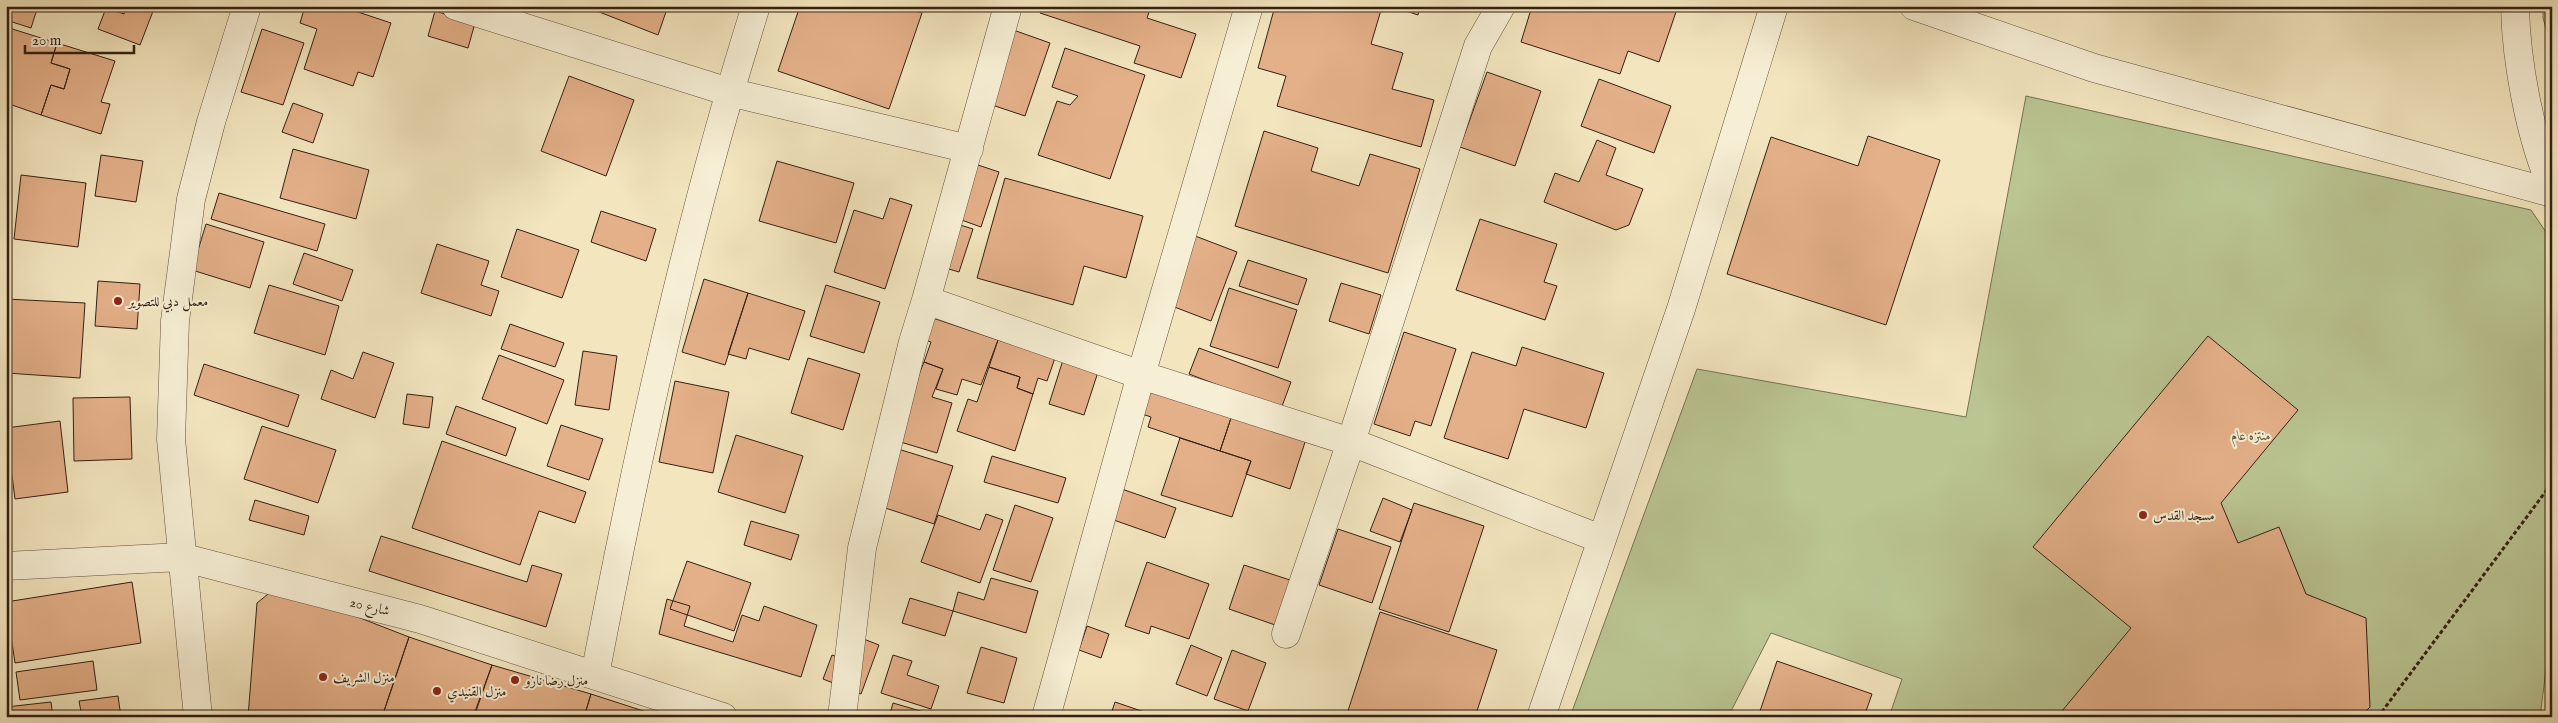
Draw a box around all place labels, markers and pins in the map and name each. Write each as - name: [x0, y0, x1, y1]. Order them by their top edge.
- place label: معمل دبي للتصوير: [126, 293, 208, 313]
- marker: معمل دبي للتصوير: [112, 295, 124, 307]
- place label: مسجد القدس: [2153, 507, 2215, 525]
- marker: مسجد القدس: [2137, 509, 2149, 521]
- place label: منزل الشريف: [333, 669, 395, 687]
- marker: منزل الشريف: [317, 671, 329, 683]
- place label: منزل رضا نازو: [523, 672, 588, 690]
- marker: منزل رضا نازو: [509, 674, 521, 686]
- place label: منزل القنيدي: [447, 683, 507, 703]
- marker: منزل القنيدي: [431, 685, 443, 697]

